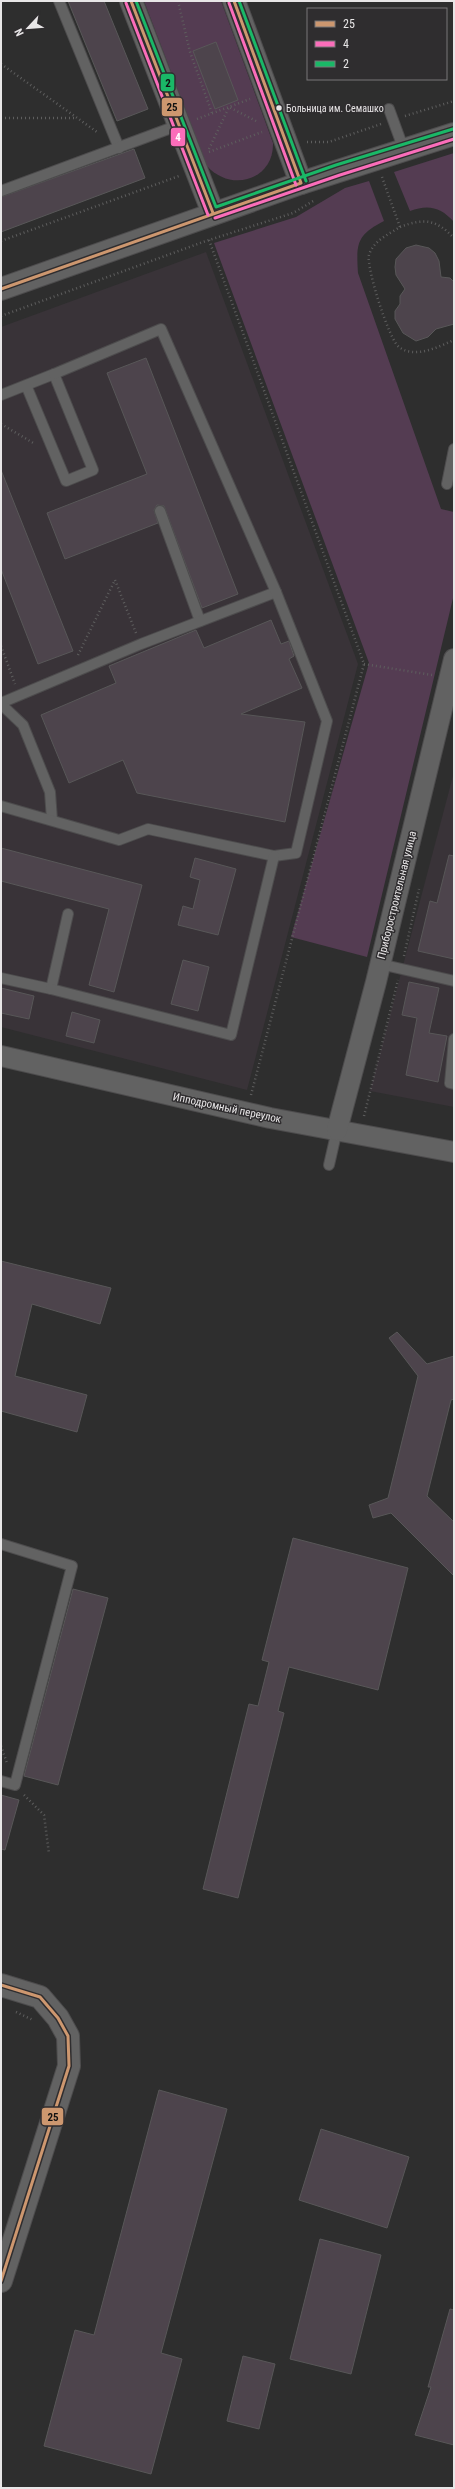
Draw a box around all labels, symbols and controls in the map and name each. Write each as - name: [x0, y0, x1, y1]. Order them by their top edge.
- north arrow: [8, 8, 48, 48]
- legend: [307, 8, 447, 80]
- text: 25: [343, 17, 355, 31]
- text: N: [12, 26, 27, 38]
- text: 4: [343, 37, 349, 51]
- text: 2: [343, 57, 349, 71]
- line badge: 2: [160, 73, 175, 92]
- text: 2: [165, 77, 171, 90]
- line badge: 25: [161, 97, 183, 117]
- text: 25: [166, 101, 178, 114]
- marker: Больница им. Семашко: [274, 103, 284, 113]
- place label: Больница им. Семашко: [286, 103, 384, 114]
- line badge: 4: [170, 127, 186, 147]
- text: 4: [175, 131, 181, 144]
- street label: Приборостроительная улица: [375, 830, 419, 960]
- street label: Ипподромный переулок: [172, 1090, 283, 1126]
- line badge: 25: [41, 2107, 64, 2126]
- text: 25: [47, 2111, 59, 2124]

